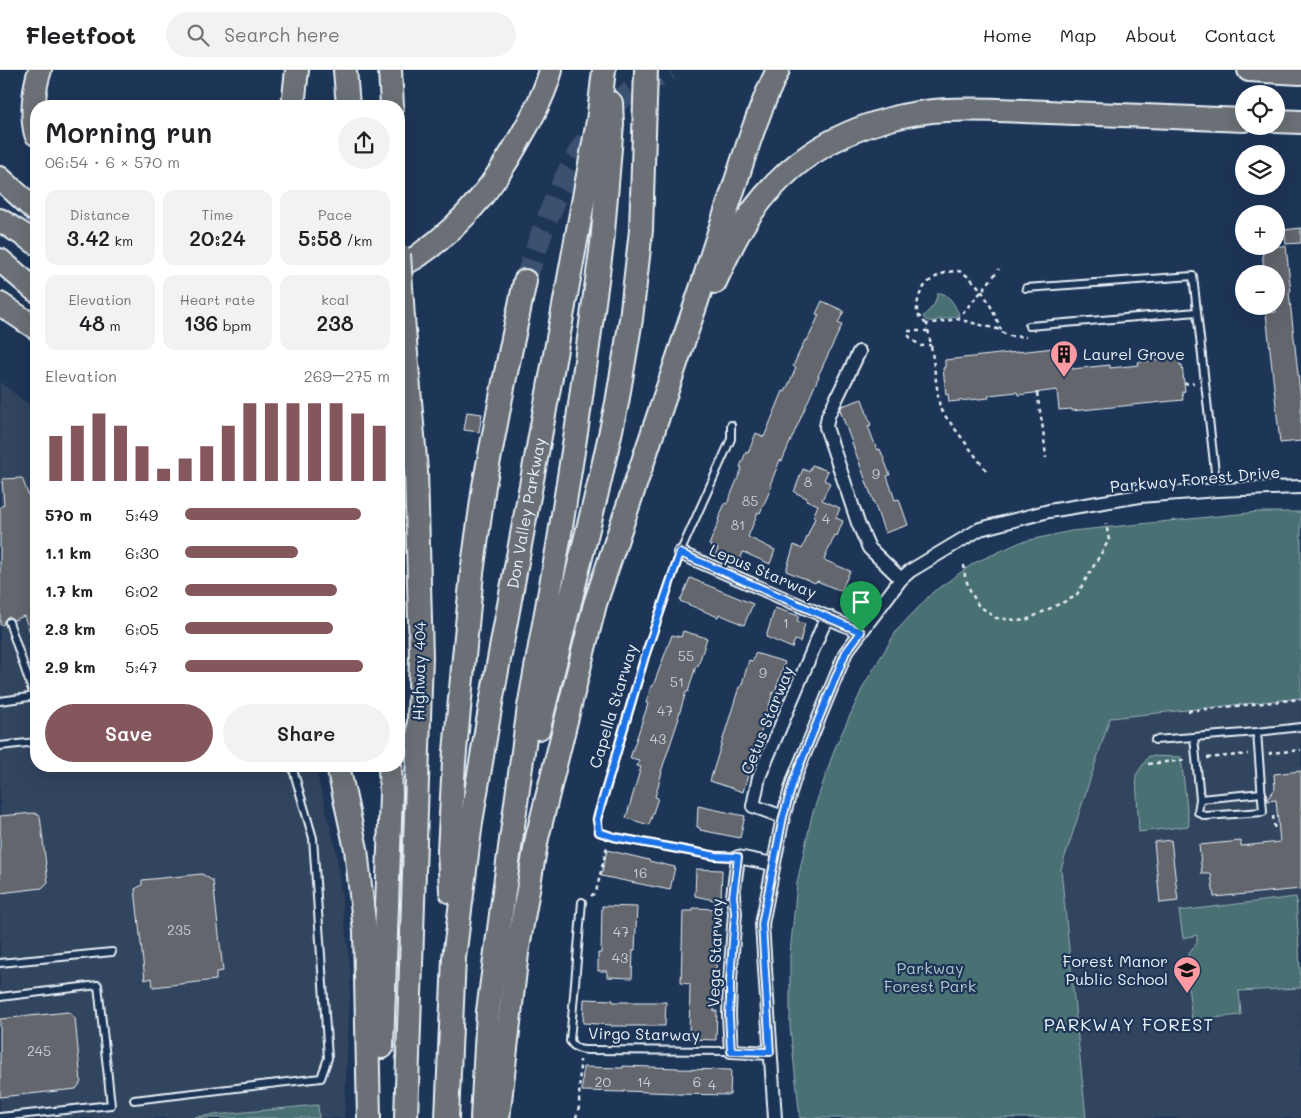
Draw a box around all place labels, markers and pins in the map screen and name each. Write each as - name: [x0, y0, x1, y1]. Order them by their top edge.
- building icon: Laurel Grove: [1049, 339, 1079, 378]
- place label: Laurel Grove: [1083, 343, 1185, 364]
- pin: [840, 581, 882, 632]
- place label: Forest Manor Public School: [1063, 950, 1168, 989]
- school or university icon: Forest Manor Public School: [1172, 955, 1202, 994]

